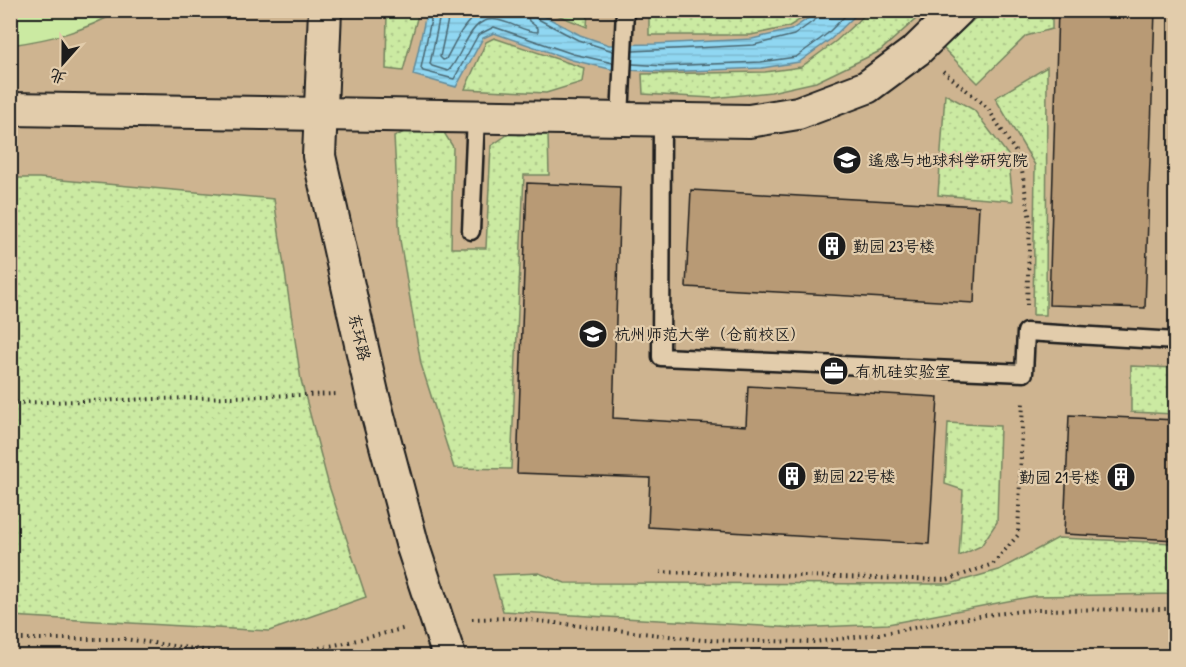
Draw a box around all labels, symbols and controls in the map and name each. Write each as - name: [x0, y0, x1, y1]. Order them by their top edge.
- north arrow: [33, 33, 93, 93]
- text: 北: [46, 64, 69, 90]
- school or university icon: 遥感与地球科学研究院: [831, 144, 863, 176]
- place label: 遥感与地球科学研究院: [868, 149, 1028, 171]
- building icon: 勤园 23号楼: [816, 230, 848, 262]
- place label: 勤园 23号楼: [853, 235, 935, 257]
- street label: 东环路: [344, 311, 376, 363]
- school or university icon: 杭州师范大学（仓前校区）: [577, 318, 609, 350]
- place label: 杭州师范大学（仓前校区）: [614, 323, 806, 345]
- office icon: 有机硅实验室: [818, 355, 850, 387]
- place label: 有机硅实验室: [855, 360, 951, 382]
- building icon: 勤园 22号楼: [776, 460, 808, 492]
- building icon: 勤园 21号楼: [1105, 461, 1137, 493]
- place label: 勤园 22号楼: [813, 465, 896, 487]
- place label: 勤园 21号楼: [1019, 466, 1100, 488]

